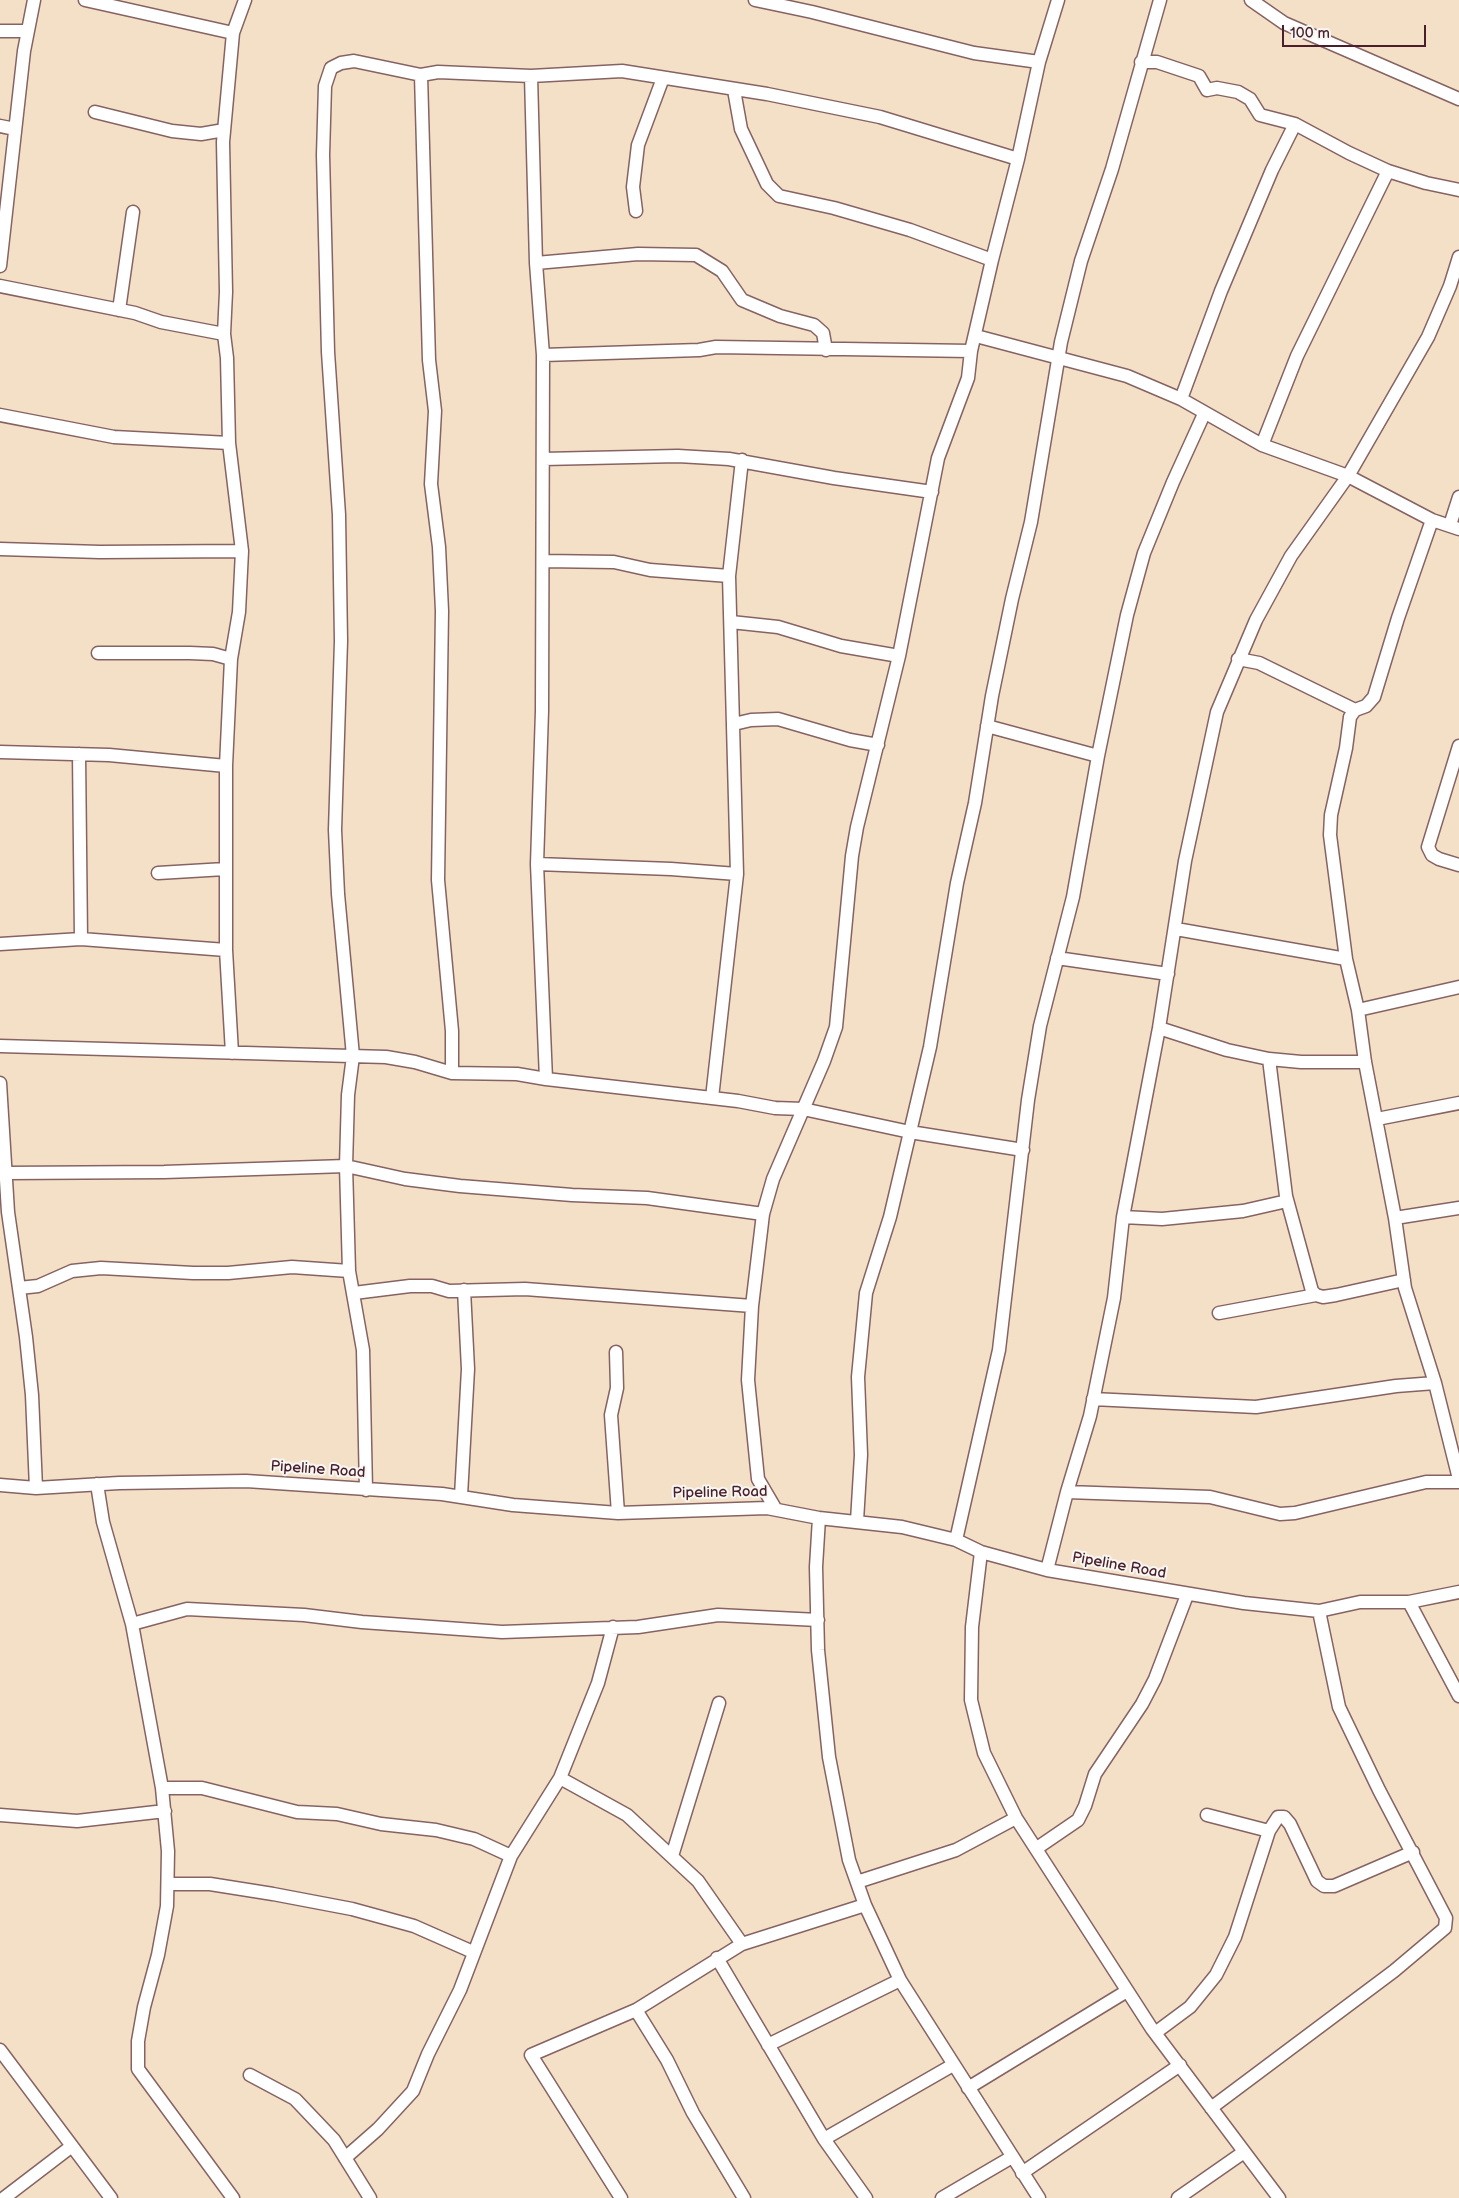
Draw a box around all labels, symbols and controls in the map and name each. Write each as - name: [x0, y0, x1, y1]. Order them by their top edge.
- scale bar: [1284, 15, 1428, 47]
- text: 100 m: [1290, 24, 1330, 43]
- street label: Pipeline Road: [270, 1458, 366, 1482]
- street label: Pipeline Road: [672, 1483, 768, 1503]
- street label: Pipeline Road: [1071, 1549, 1167, 1583]

